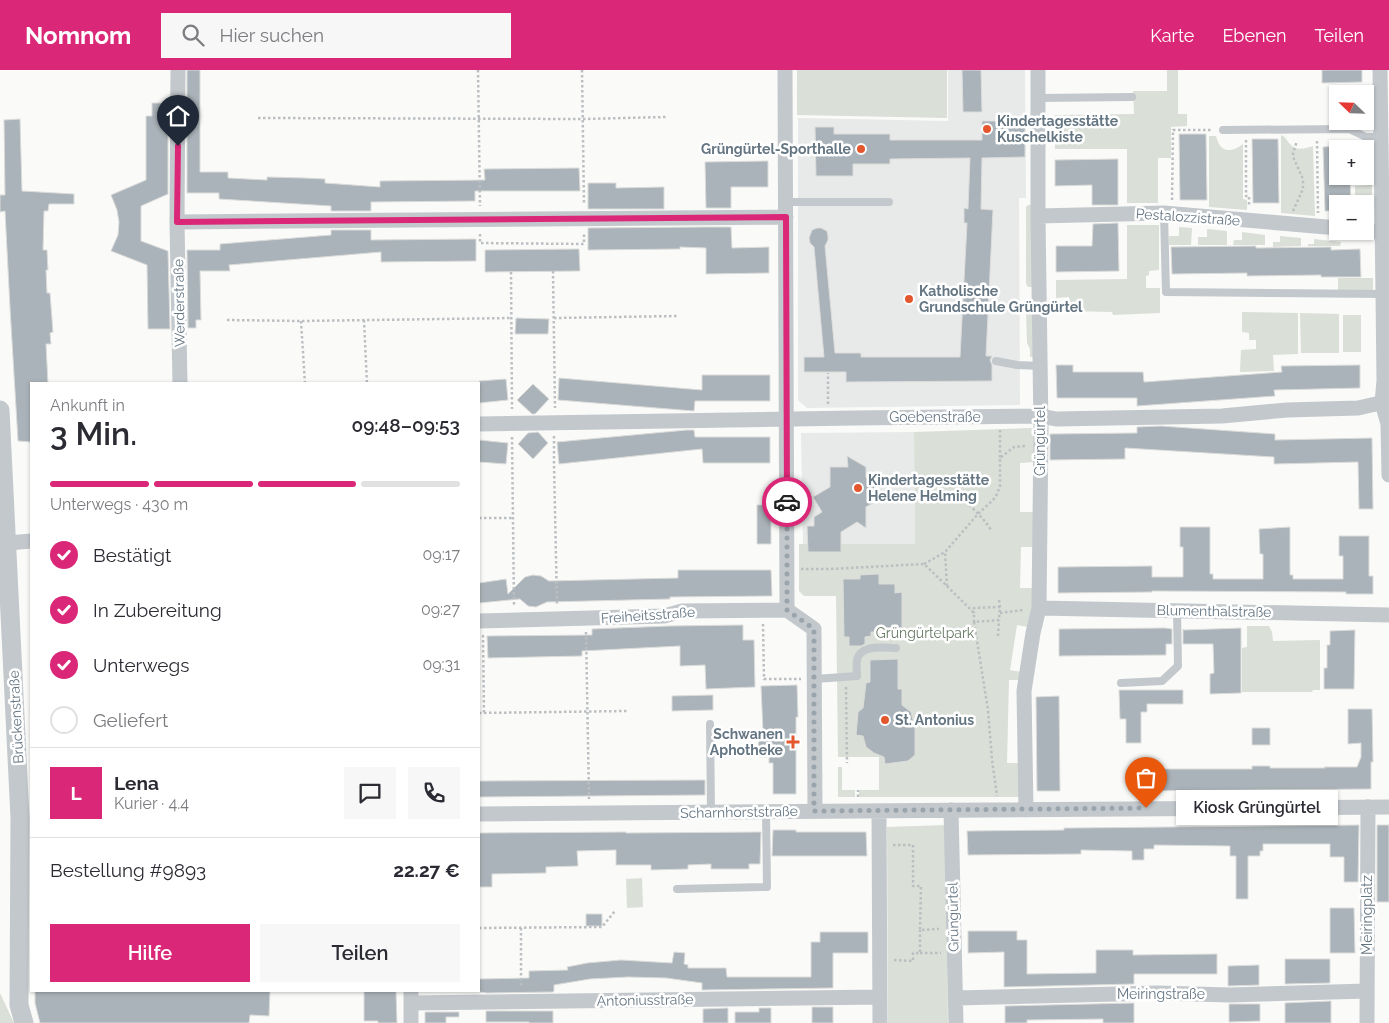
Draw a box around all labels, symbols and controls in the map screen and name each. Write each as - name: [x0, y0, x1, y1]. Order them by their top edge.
- search box: [161, 13, 511, 58]
- text: Nomnom: [25, 21, 131, 50]
- icon: search: [179, 21, 207, 49]
- text: Hier suchen: [219, 24, 324, 46]
- text: Karte: [1150, 25, 1194, 46]
- text: Ebenen: [1222, 25, 1287, 46]
- text: Teilen: [1315, 25, 1364, 46]
- north arrow: [1329, 85, 1374, 130]
- map controls: [1329, 85, 1374, 240]
- pin: [157, 95, 199, 146]
- icon: home: [164, 102, 192, 130]
- place label: Kindertagesstätte Kuschelkiste: [997, 113, 1119, 145]
- marker: Kindertagesstätte Kuschelkiste: [981, 123, 993, 135]
- button: +: [1329, 140, 1374, 185]
- place label: Grüngürtel-Sporthalle: [701, 141, 852, 157]
- marker: Grüngürtel-Sporthalle: [855, 143, 867, 155]
- button: −: [1329, 195, 1374, 240]
- street label: Pestalozzistraße: [1135, 205, 1241, 229]
- street label: Werderstraße: [170, 259, 188, 347]
- place label: Katholische Grundschule Grüngürtel: [919, 283, 1083, 315]
- marker: Katholische Grundschule Grüngürtel: [903, 293, 915, 305]
- text: Ankunft in: [50, 396, 125, 415]
- street label: Grüngürtel: [1032, 406, 1048, 476]
- street label: Goebenstraße: [889, 409, 981, 425]
- text: 09:48–09:53: [352, 414, 460, 436]
- text: 3 Min.: [50, 415, 137, 452]
- place label: Kindertagesstätte Helene Helming: [868, 472, 990, 504]
- courier: [762, 477, 812, 527]
- marker: Kindertagesstätte Helene Helming: [852, 482, 864, 494]
- icon: car: [773, 488, 801, 516]
- text: Unterwegs · 430 m: [50, 495, 188, 514]
- icon: check: [50, 541, 78, 569]
- text: Bestätigt: [93, 544, 171, 566]
- text: 09:17: [423, 545, 460, 564]
- icon: check: [50, 596, 78, 624]
- text: In Zubereitung: [93, 599, 222, 621]
- text: 09:27: [421, 600, 460, 619]
- street label: Blumenthalstraße: [1156, 602, 1272, 620]
- street label: Freiheitsstraße: [600, 604, 696, 626]
- park label: Grüngürtelpark: [876, 625, 975, 641]
- icon: check: [50, 651, 78, 679]
- text: Unterwegs: [93, 654, 189, 676]
- text: 09:31: [422, 655, 460, 674]
- street label: Brückenstraße: [6, 670, 26, 764]
- text: Geliefert: [93, 709, 168, 731]
- place label: St. Antonius: [895, 712, 974, 728]
- marker: St. Antonius: [879, 714, 891, 726]
- place label: Schwanen Aphotheke: [710, 726, 784, 758]
- marker: Schwanen Aphotheke: [787, 736, 799, 748]
- pin: [1125, 757, 1167, 808]
- icon: bag: [1132, 764, 1160, 792]
- button: chat: [344, 767, 396, 819]
- button: phone: [408, 767, 460, 819]
- text: Lena: [114, 772, 159, 794]
- text: L: [70, 782, 82, 804]
- callout: Kiosk Grüngürtel: [1176, 790, 1338, 826]
- text: Kurier · 4.4: [114, 794, 189, 813]
- text: Kiosk Grüngürtel: [1193, 798, 1321, 817]
- street label: Scharnhorststraße: [680, 803, 798, 821]
- text: Bestellung #9893: [50, 859, 206, 881]
- text: 22.27 €: [393, 859, 460, 881]
- street label: Meiringplatz: [1359, 875, 1375, 955]
- street label: Grüngürtel: [944, 882, 962, 952]
- button: Hilfe: [50, 924, 250, 982]
- button: Teilen: [260, 924, 460, 982]
- street label: Meiringstraße: [1117, 986, 1205, 1002]
- street label: Antoniusstraße: [597, 991, 693, 1009]

